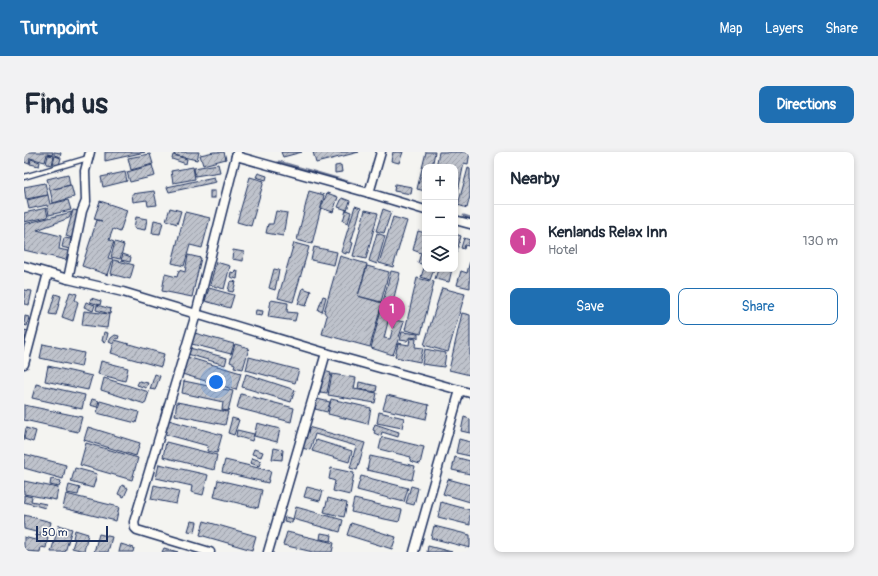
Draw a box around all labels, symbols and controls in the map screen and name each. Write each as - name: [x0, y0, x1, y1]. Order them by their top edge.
- text: Turnpoint: [20, 16, 98, 40]
- text: Map: [720, 20, 743, 37]
- text: Layers: [765, 20, 803, 37]
- text: Share: [825, 20, 858, 37]
- button: Directions: [759, 86, 854, 123]
- text: Find us: [24, 87, 108, 122]
- map controls: [422, 164, 458, 272]
- button: +: [422, 164, 458, 200]
- text: Nearby: [510, 168, 559, 189]
- button: −: [422, 200, 458, 236]
- text: Kenlands Relax Inn: [548, 223, 667, 242]
- text: 1: [520, 233, 526, 249]
- text: 130 m: [802, 233, 838, 249]
- button: layers: [422, 236, 458, 272]
- text: Hotel: [548, 242, 578, 258]
- button: Save: [510, 288, 670, 325]
- button: Share: [678, 288, 838, 325]
- pin: 1: [379, 296, 405, 329]
- your location: [206, 372, 226, 392]
- scale bar: [36, 524, 108, 543]
- text: 50 m: [42, 526, 68, 539]

